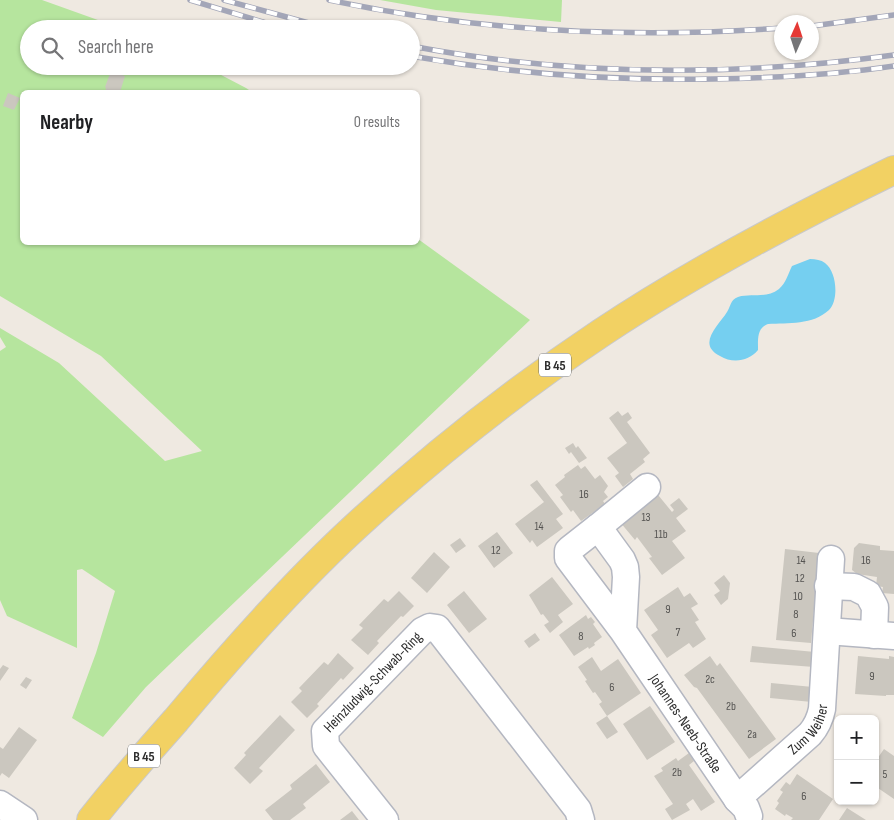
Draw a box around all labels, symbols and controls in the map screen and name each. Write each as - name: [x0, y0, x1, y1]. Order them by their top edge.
- north arrow: [774, 15, 819, 60]
- search box: [20, 20, 420, 75]
- icon: search: [38, 34, 66, 62]
- text: Search here: [78, 36, 154, 59]
- text: Nearby: [40, 110, 93, 135]
- text: 0 results: [354, 113, 400, 132]
- road number: B 45: [539, 354, 571, 376]
- house number: 16: [579, 487, 589, 502]
- house number: 13: [641, 510, 651, 525]
- house number: 14: [534, 519, 544, 534]
- house number: 11b: [654, 527, 668, 542]
- house number: 12: [491, 543, 501, 558]
- house number: 14: [796, 553, 806, 568]
- house number: 16: [861, 553, 871, 568]
- house number: 12: [795, 571, 805, 586]
- house number: 10: [793, 589, 803, 604]
- house number: 9: [665, 602, 671, 617]
- house number: 8: [793, 607, 799, 622]
- house number: 7: [676, 625, 681, 640]
- house number: 6: [791, 626, 797, 641]
- street label: Heinzludwig-Schwab-Ring: [319, 627, 426, 736]
- house number: 8: [578, 629, 584, 644]
- street label: Johannes-Neeb-Straße: [645, 669, 726, 777]
- house number: 9: [869, 669, 875, 684]
- house number: 2c: [705, 672, 715, 687]
- house number: 6: [609, 680, 615, 695]
- house number: 2b: [726, 699, 736, 714]
- street label: Zum Weiher: [784, 703, 832, 759]
- map controls: [834, 715, 879, 805]
- button: +: [834, 715, 879, 760]
- house number: 2a: [747, 727, 757, 742]
- road number: B 45: [128, 744, 160, 768]
- button: −: [834, 760, 879, 805]
- house number: 2b: [672, 765, 682, 780]
- house number: 5: [883, 767, 888, 782]
- house number: 6: [801, 789, 807, 804]

